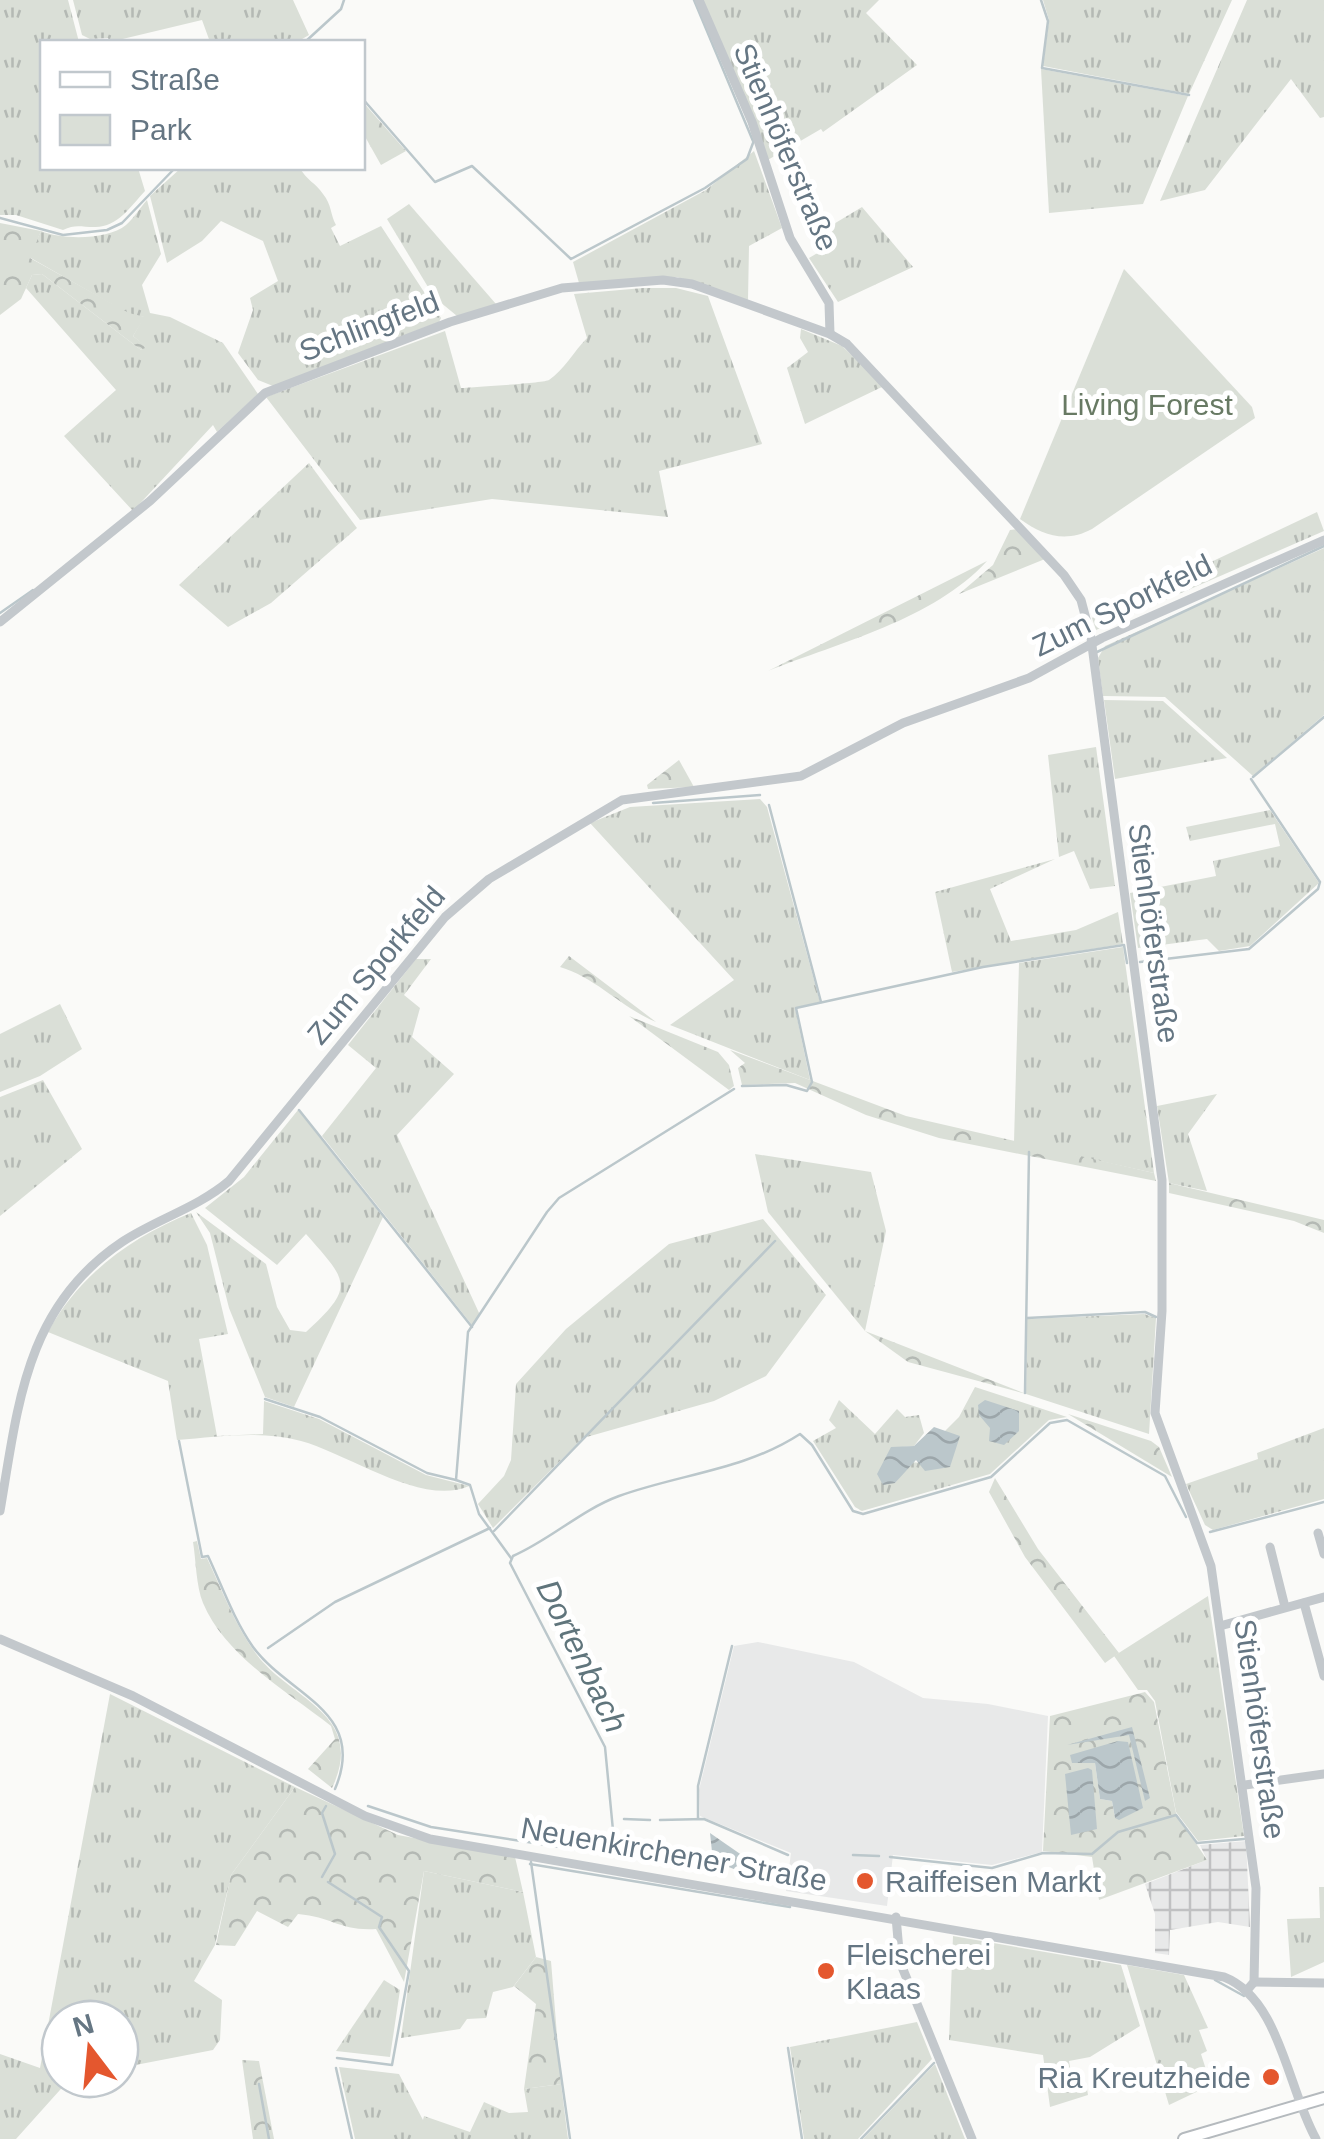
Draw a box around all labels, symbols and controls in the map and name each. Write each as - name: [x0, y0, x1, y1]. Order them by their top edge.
- street label: Stienhöferstraße: [727, 38, 845, 256]
- legend: [40, 40, 365, 170]
- text: Straße: [130, 63, 220, 96]
- text: Park: [130, 113, 193, 146]
- street label: Schlingfeld: [295, 284, 443, 368]
- park label: Living Forest: [1061, 388, 1234, 421]
- street label: Zum Sporkfeld: [1027, 547, 1217, 663]
- street label: Stienhöferstraße: [1122, 821, 1186, 1045]
- street label: Zum Sporkfeld: [301, 880, 451, 1050]
- water label: Dortenbach: [530, 1574, 634, 1738]
- street label: Stienhöferstraße: [1228, 1617, 1292, 1841]
- street label: Neuenkirchener Straße: [518, 1811, 830, 1897]
- place label: Raiffeisen Markt: [885, 1865, 1102, 1898]
- marker: Raiffeisen Markt: [854, 1870, 876, 1892]
- place label: Fleischerei Klaas: [846, 1938, 991, 2005]
- marker: Fleischerei Klaas: [815, 1960, 837, 1982]
- north arrow: [40, 1999, 140, 2099]
- text: N: [69, 2008, 97, 2043]
- place label: Ria Kreutzheide: [1038, 2061, 1251, 2094]
- marker: Ria Kreutzheide: [1260, 2066, 1282, 2088]

